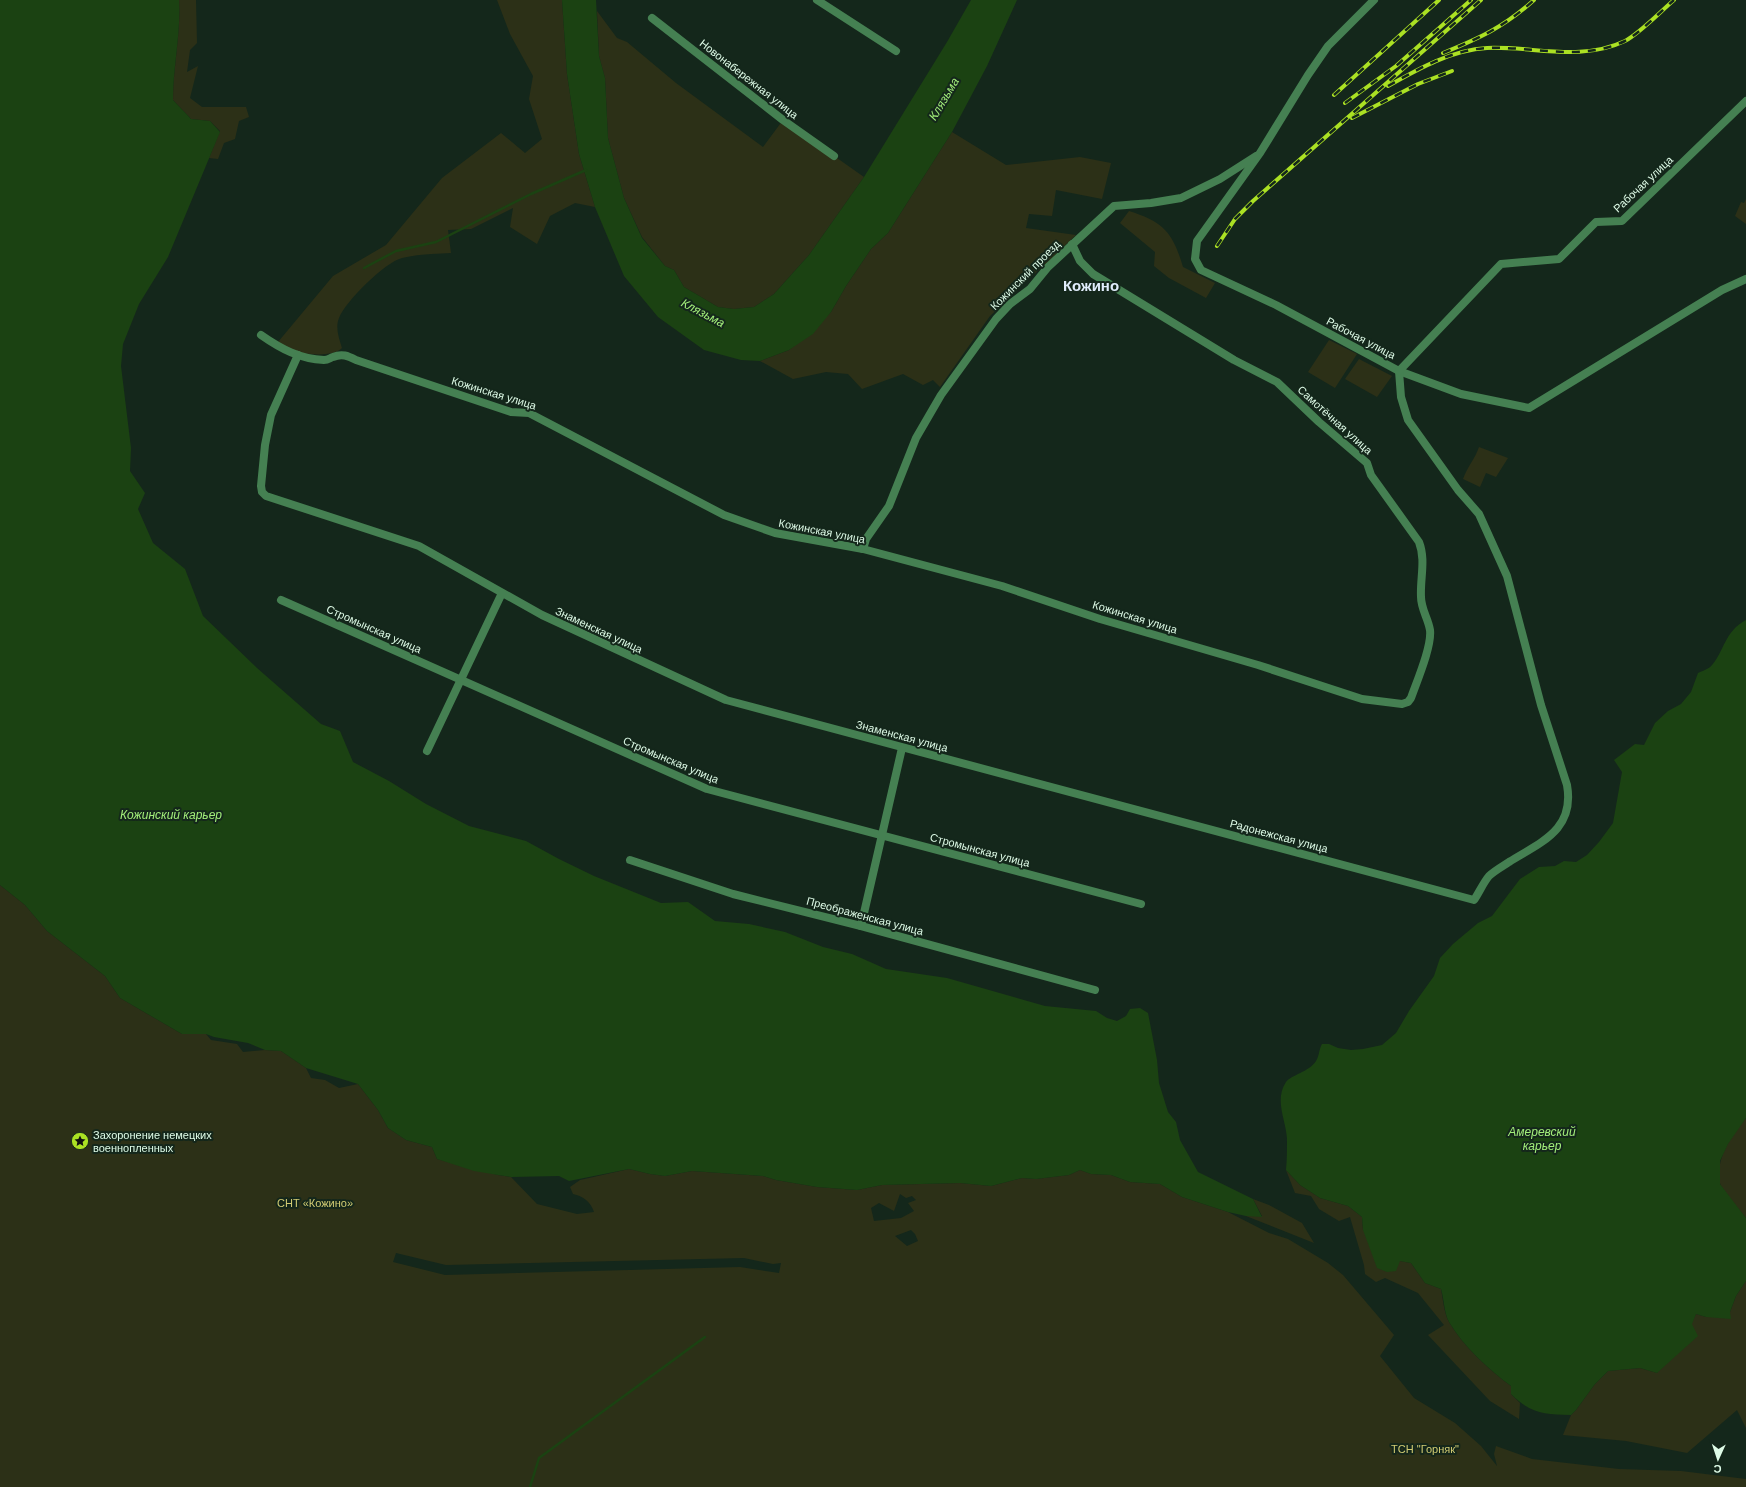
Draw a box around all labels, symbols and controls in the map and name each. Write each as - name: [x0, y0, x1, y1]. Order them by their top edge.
- street label: Новонабережная улица: [698, 37, 801, 122]
- water label: Клязьма: [926, 75, 962, 123]
- street label: Рабочая улица: [1611, 153, 1676, 214]
- street label: Кожинский проезд: [988, 237, 1063, 312]
- district label: Кожино: [1063, 277, 1119, 294]
- water label: Клязьма: [679, 296, 727, 330]
- street label: Рабочая улица: [1324, 315, 1398, 362]
- street label: Кожинская улица: [450, 374, 539, 412]
- street label: Самотёчная улица: [1295, 383, 1375, 457]
- street label: Кожинская улица: [778, 517, 867, 545]
- street label: Кожинская улица: [1091, 598, 1180, 636]
- street label: Стромынская улица: [325, 603, 424, 656]
- street label: Знаменская улица: [554, 605, 645, 656]
- street label: Знаменская улица: [855, 718, 950, 754]
- street label: Стромынская улица: [621, 734, 721, 786]
- water label: Кожинский карьер: [120, 808, 222, 822]
- street label: Радонежская улица: [1229, 817, 1330, 855]
- street label: Стромынская улица: [929, 831, 1032, 869]
- street label: Преображенская улица: [805, 895, 925, 938]
- water label: Амеревский карьер: [1507, 1125, 1576, 1153]
- place label: Захоронение немецких военнопленных: [93, 1129, 212, 1154]
- place icon: Захоронение немецких военнопленных: [70, 1131, 90, 1151]
- park label: СНТ «Кожино»: [277, 1197, 353, 1209]
- north arrow: [1698, 1439, 1738, 1479]
- park label: ТСН "Горняк": [1391, 1443, 1459, 1455]
- text: С: [1713, 1463, 1722, 1475]

